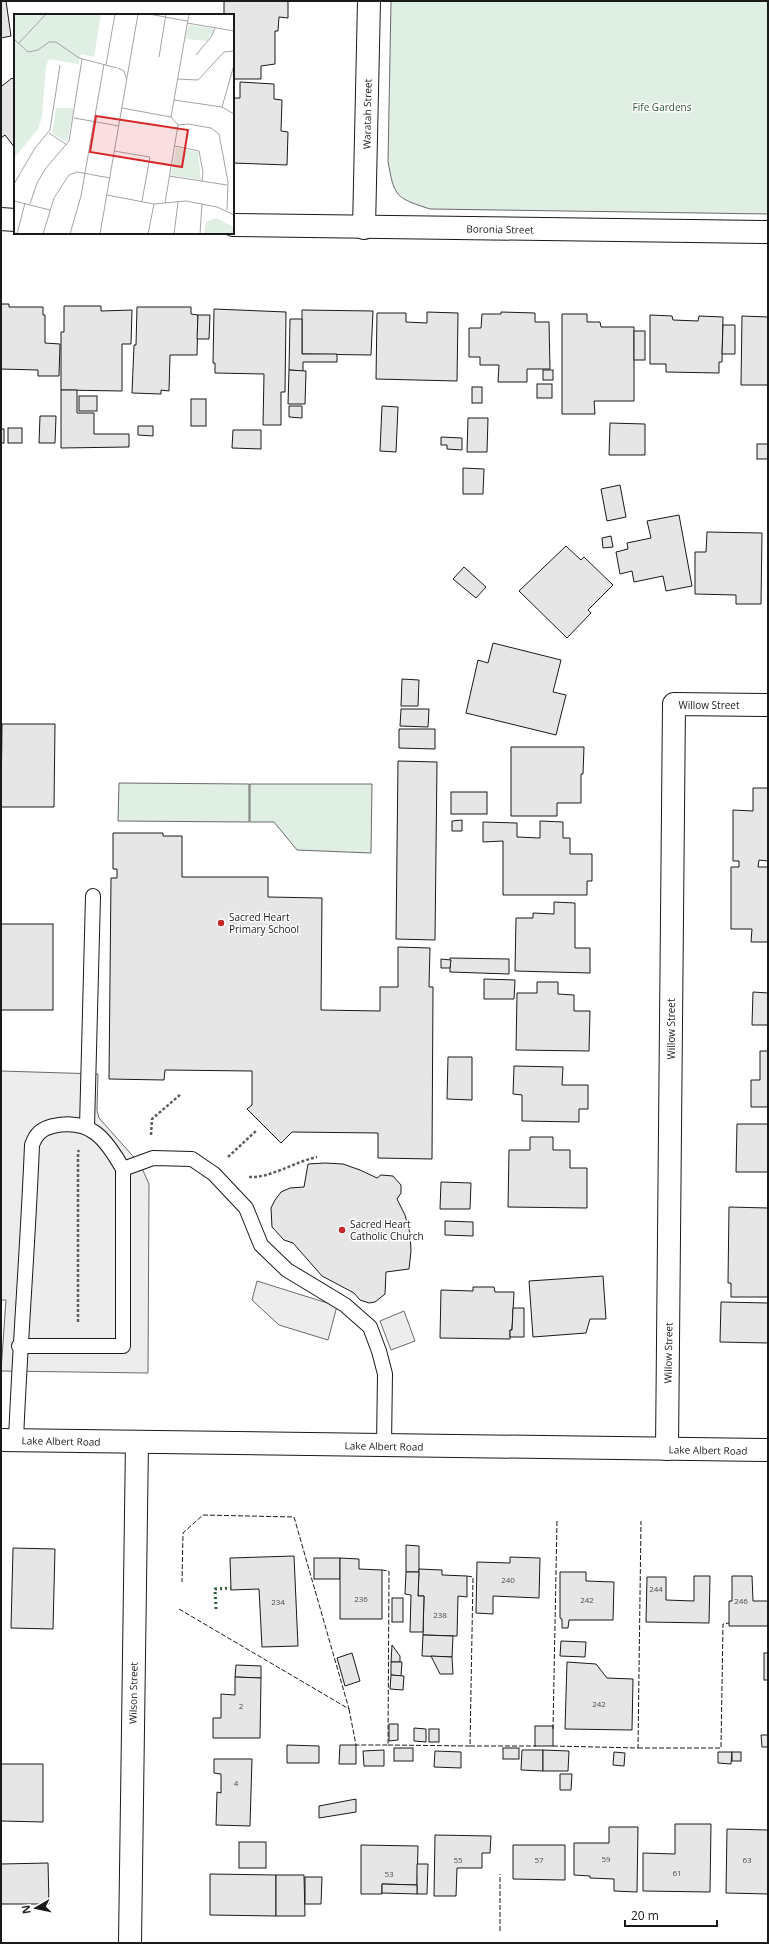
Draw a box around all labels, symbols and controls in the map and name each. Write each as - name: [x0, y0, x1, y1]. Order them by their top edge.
- inset map: [14, 14, 234, 234]
- street label: Waratah Street: [359, 78, 375, 149]
- park label: Fife Gardens: [633, 100, 692, 114]
- street label: Boronia Street: [466, 221, 534, 237]
- street label: Willow Street: [678, 698, 740, 712]
- place label: Sacred Heart Primary School: [229, 910, 299, 936]
- marker: Sacred Heart Primary School: [216, 918, 226, 928]
- street label: Willow Street: [664, 998, 678, 1060]
- place label: Sacred Heart Catholic Church: [350, 1217, 424, 1243]
- marker: Sacred Heart Catholic Church: [337, 1225, 347, 1235]
- street label: Willow Street: [660, 1322, 676, 1384]
- street label: Lake Albert Road: [21, 1433, 101, 1449]
- street label: Lake Albert Road: [344, 1438, 424, 1454]
- street label: Lake Albert Road: [668, 1442, 748, 1458]
- house number: 240: [501, 1574, 515, 1585]
- house number: 244: [649, 1583, 663, 1594]
- house number: 236: [354, 1593, 368, 1604]
- house number: 242: [580, 1594, 594, 1605]
- house number: 246: [734, 1595, 748, 1606]
- house number: 234: [271, 1596, 285, 1607]
- house number: 238: [433, 1609, 447, 1620]
- street label: Wilson Street: [125, 1662, 141, 1724]
- house number: 242: [592, 1698, 606, 1709]
- house number: 2: [239, 1700, 244, 1711]
- house number: 4: [234, 1777, 239, 1788]
- house number: 59: [601, 1853, 611, 1864]
- house number: 55: [453, 1854, 463, 1865]
- house number: 57: [534, 1854, 544, 1865]
- house number: 63: [742, 1854, 752, 1865]
- house number: 61: [672, 1867, 682, 1878]
- house number: 53: [384, 1868, 394, 1879]
- north arrow: [16, 1888, 56, 1928]
- scale bar: [625, 1902, 717, 1928]
- text: N: [18, 1904, 34, 1915]
- text: 20 m: [631, 1907, 659, 1924]

